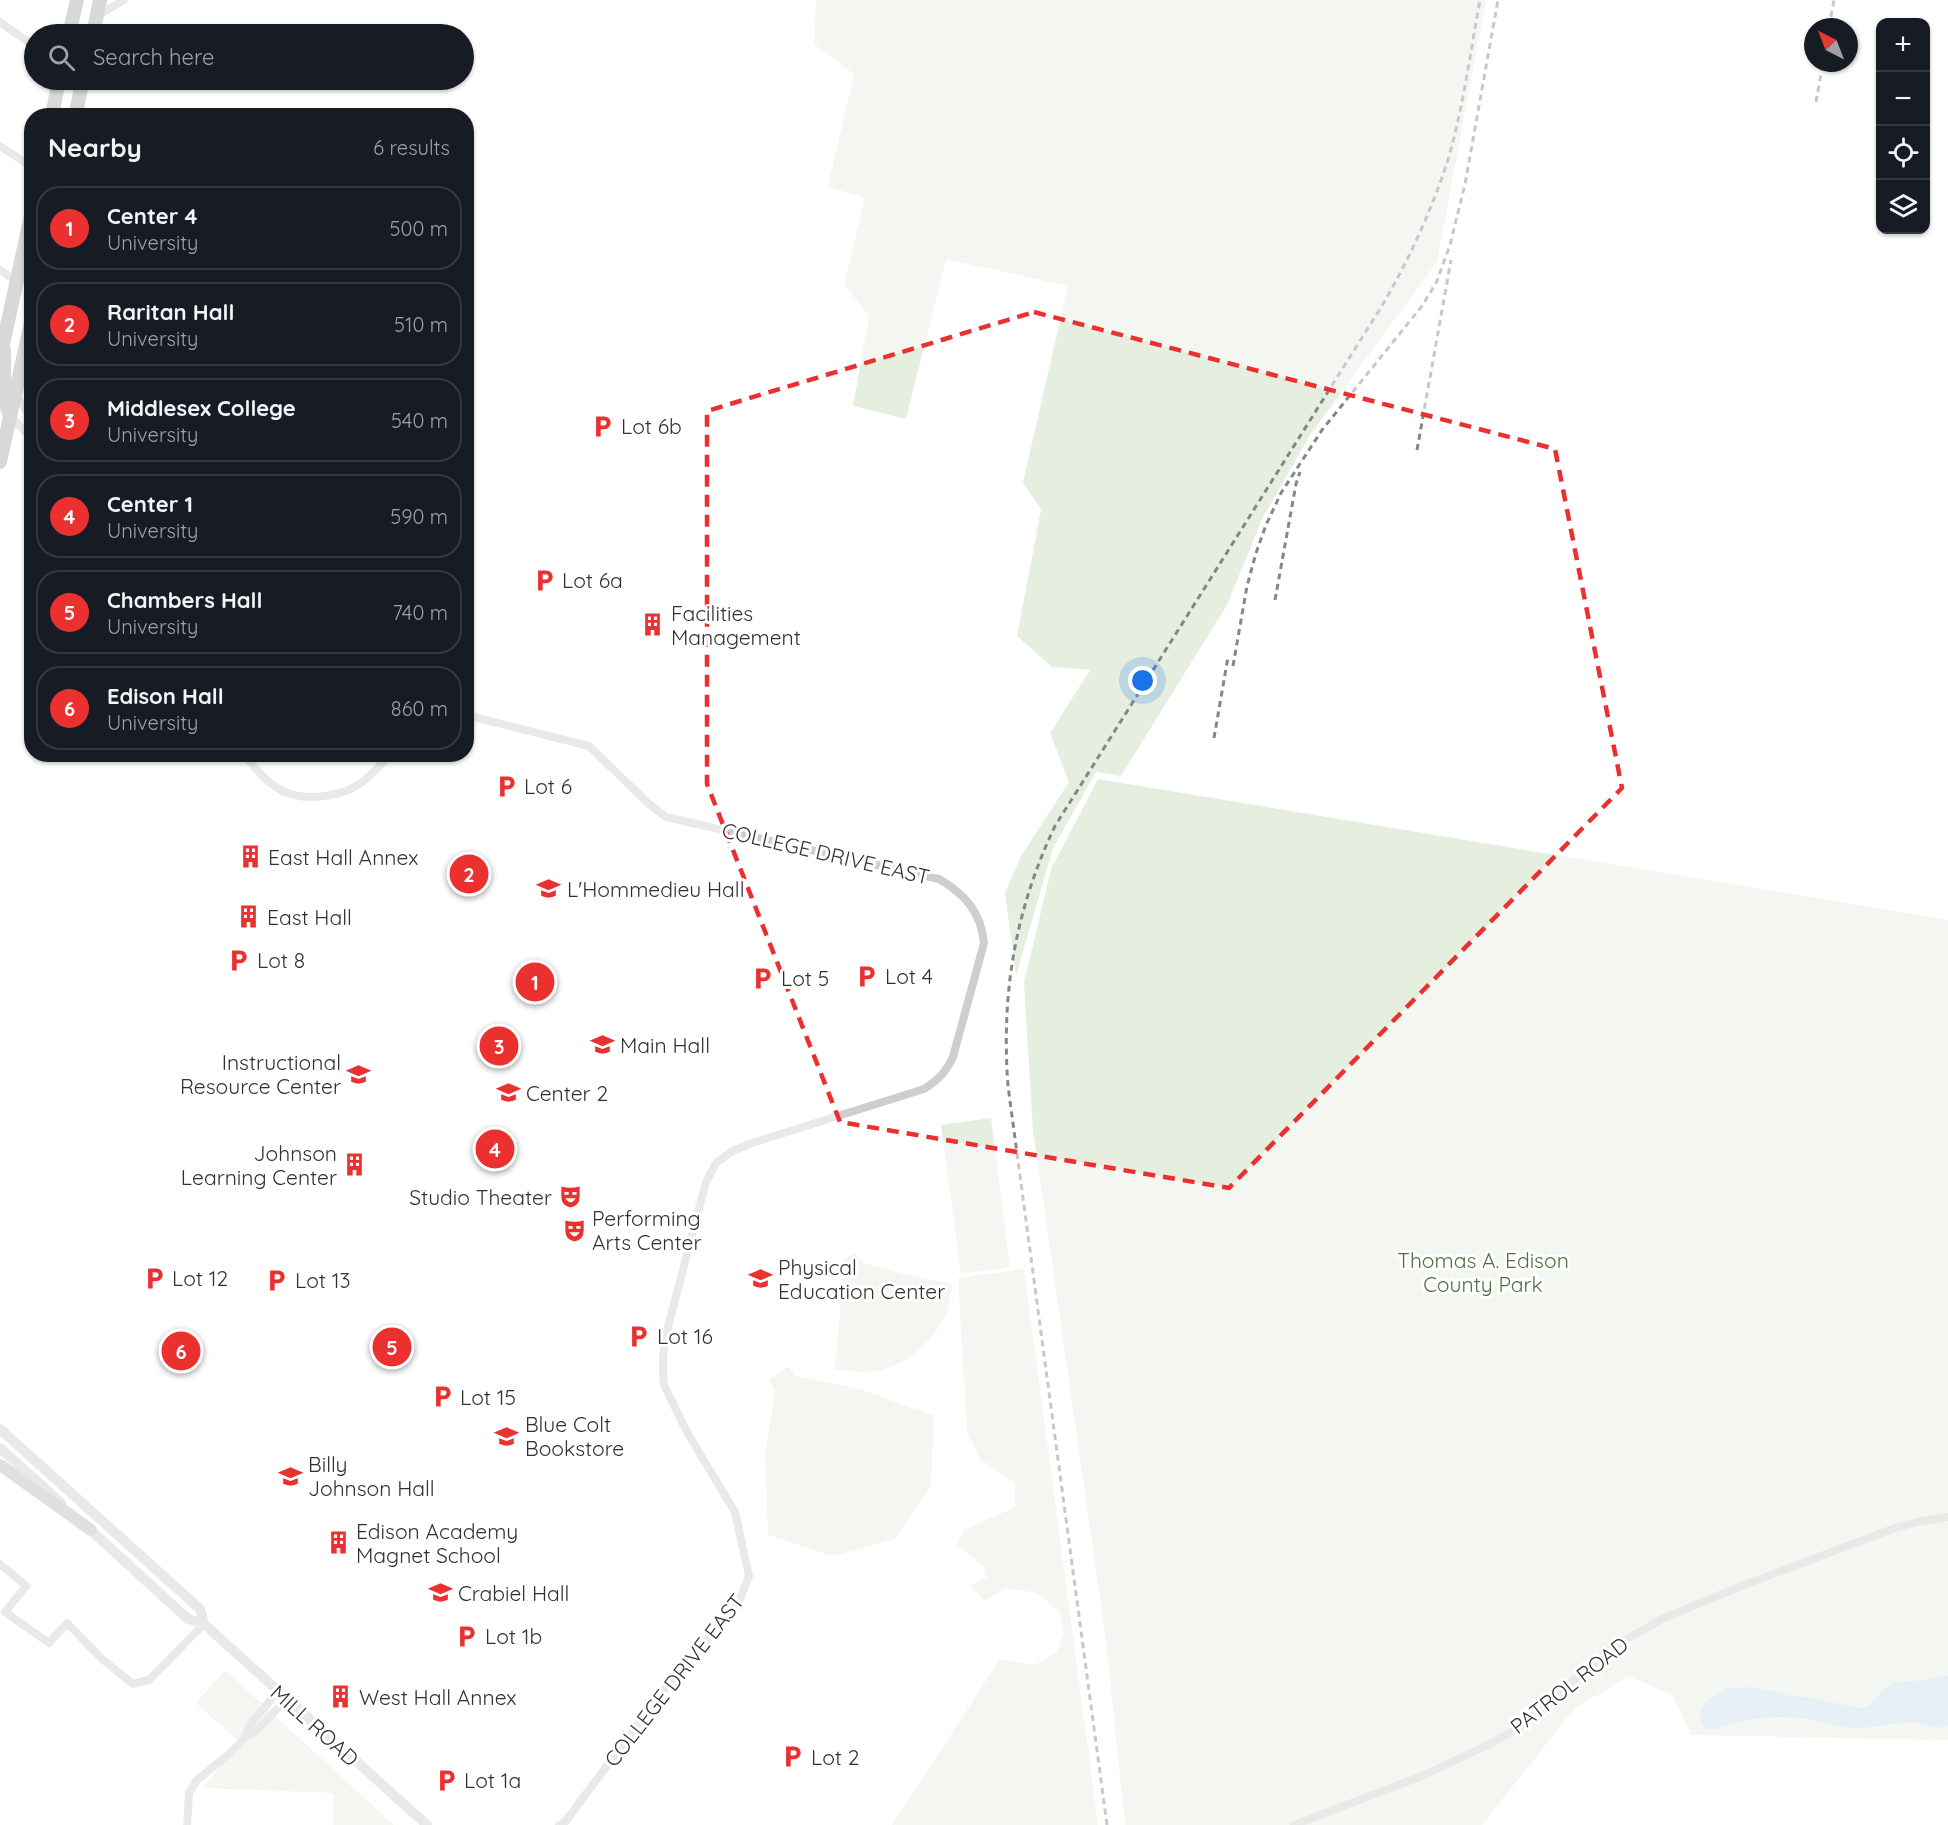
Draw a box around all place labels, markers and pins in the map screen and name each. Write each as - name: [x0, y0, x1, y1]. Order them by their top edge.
- parking icon: Lot 6b: [590, 413, 616, 439]
- place label: Lot 6b: [621, 413, 682, 439]
- parking icon: Lot 6a: [531, 567, 557, 593]
- place label: Lot 6a: [562, 567, 623, 593]
- place label: Facilities Management: [671, 600, 801, 650]
- building icon: Facilities Management: [640, 612, 666, 638]
- parking icon: Lot 6: [493, 773, 519, 799]
- place label: Lot 6: [524, 773, 572, 799]
- building icon: East Hall Annex: [237, 844, 263, 870]
- place label: East Hall Annex: [268, 844, 418, 870]
- pin: 2: [450, 852, 488, 896]
- school or university icon: L'Hommedieu Hall: [536, 876, 562, 902]
- place label: L'Hommedieu Hall: [567, 876, 744, 902]
- building icon: East Hall: [236, 904, 262, 930]
- place label: East Hall: [267, 904, 352, 930]
- parking icon: Lot 8: [226, 947, 252, 973]
- place label: Lot 8: [257, 947, 305, 973]
- pin: 1: [516, 960, 554, 1004]
- parking icon: Lot 4: [854, 963, 880, 989]
- place label: Lot 4: [885, 963, 933, 989]
- parking icon: Lot 5: [750, 965, 776, 991]
- place label: Lot 5: [781, 965, 829, 991]
- pin: 3: [480, 1024, 518, 1068]
- school or university icon: Main Hall: [589, 1032, 615, 1058]
- place label: Main Hall: [620, 1032, 710, 1058]
- place label: Instructional Resource Center: [180, 1049, 341, 1099]
- school or university icon: Instructional Resource Center: [346, 1061, 372, 1087]
- school or university icon: Center 2: [495, 1080, 521, 1106]
- place label: Center 2: [526, 1080, 608, 1106]
- pin: 4: [476, 1126, 514, 1172]
- place label: Johnson Learning Center: [181, 1140, 337, 1190]
- building icon: Johnson Learning Center: [342, 1152, 368, 1178]
- place label: Studio Theater: [409, 1184, 552, 1210]
- theatre icon: Studio Theater: [557, 1184, 583, 1210]
- place label: Performing Arts Center: [592, 1205, 701, 1255]
- theatre icon: Performing Arts Center: [561, 1217, 587, 1243]
- place label: Physical Education Center: [778, 1254, 945, 1304]
- parking icon: Lot 12: [141, 1265, 167, 1291]
- place label: Lot 12: [172, 1265, 228, 1291]
- school or university icon: Physical Education Center: [747, 1266, 773, 1292]
- parking icon: Lot 13: [264, 1267, 290, 1293]
- place label: Lot 13: [295, 1267, 350, 1293]
- parking icon: Lot 16: [626, 1323, 652, 1349]
- place label: Lot 16: [657, 1323, 713, 1349]
- pin: 5: [372, 1324, 412, 1370]
- pin: 6: [162, 1328, 201, 1374]
- parking icon: Lot 15: [429, 1384, 455, 1410]
- place label: Lot 15: [460, 1384, 516, 1410]
- place label: Blue Colt Bookstore: [525, 1411, 624, 1461]
- school or university icon: Blue Colt Bookstore: [494, 1423, 520, 1449]
- place label: Billy Johnson Hall: [308, 1451, 435, 1501]
- school or university icon: Billy Johnson Hall: [277, 1463, 303, 1489]
- place label: Edison Academy Magnet School: [356, 1518, 518, 1568]
- building icon: Edison Academy Magnet School: [325, 1530, 351, 1556]
- school or university icon: Crabiel Hall: [427, 1580, 453, 1606]
- place label: Crabiel Hall: [458, 1580, 569, 1606]
- parking icon: Lot 1b: [454, 1623, 480, 1649]
- place label: Lot 1b: [485, 1623, 542, 1649]
- building icon: West Hall Annex: [328, 1684, 354, 1710]
- place label: West Hall Annex: [359, 1684, 517, 1710]
- parking icon: Lot 2: [780, 1744, 806, 1770]
- place label: Lot 2: [811, 1744, 859, 1770]
- parking icon: Lot 1a: [433, 1767, 459, 1793]
- place label: Lot 1a: [464, 1767, 521, 1793]

